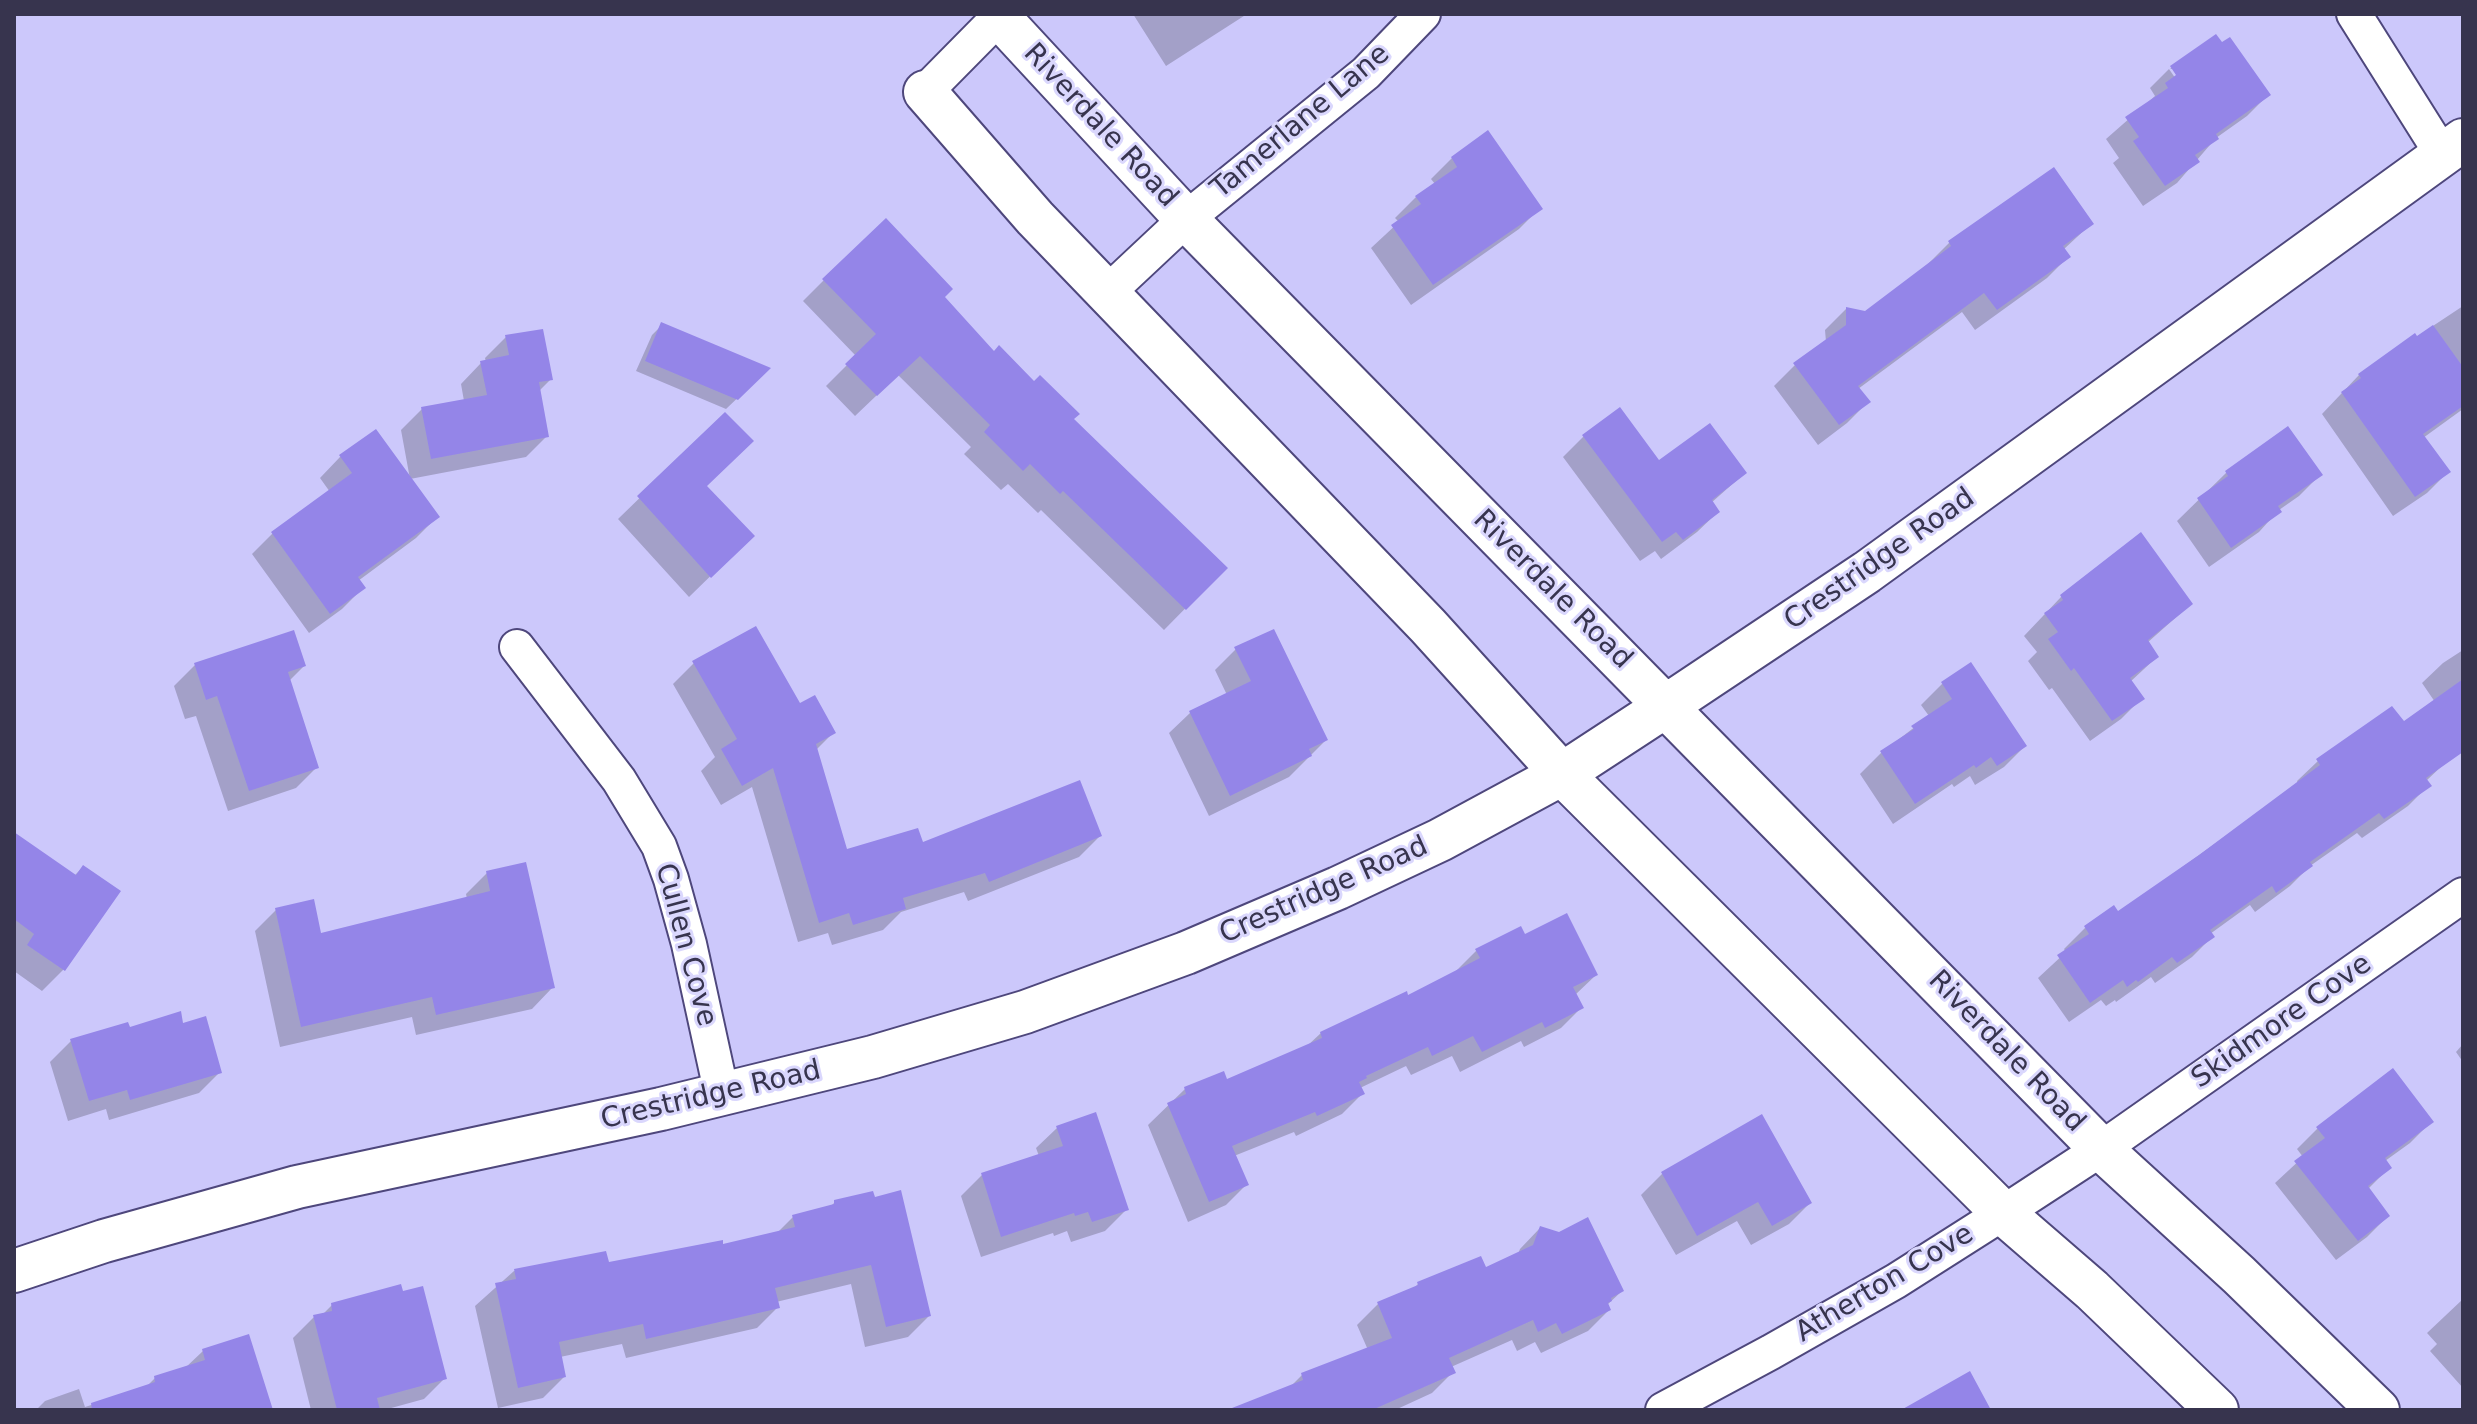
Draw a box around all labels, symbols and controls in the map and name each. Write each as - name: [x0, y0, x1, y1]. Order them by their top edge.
- street label: Riverdale Road: [1016, 37, 1184, 215]
- street label: Tamerlane Lane: [1205, 38, 1397, 206]
- street label: Crestridge Road: [1778, 482, 1982, 638]
- street label: Riverdale Road: [1465, 503, 1639, 677]
- street label: Crestridge Road: [1215, 830, 1433, 952]
- street label: Cullen Cove: [647, 860, 723, 1030]
- street label: Skidmore Cove: [2186, 948, 2378, 1096]
- street label: Riverdale Road: [1921, 964, 2091, 1140]
- street label: Crestridge Road: [598, 1054, 824, 1138]
- street label: Atherton Cove: [1790, 1218, 1980, 1350]

